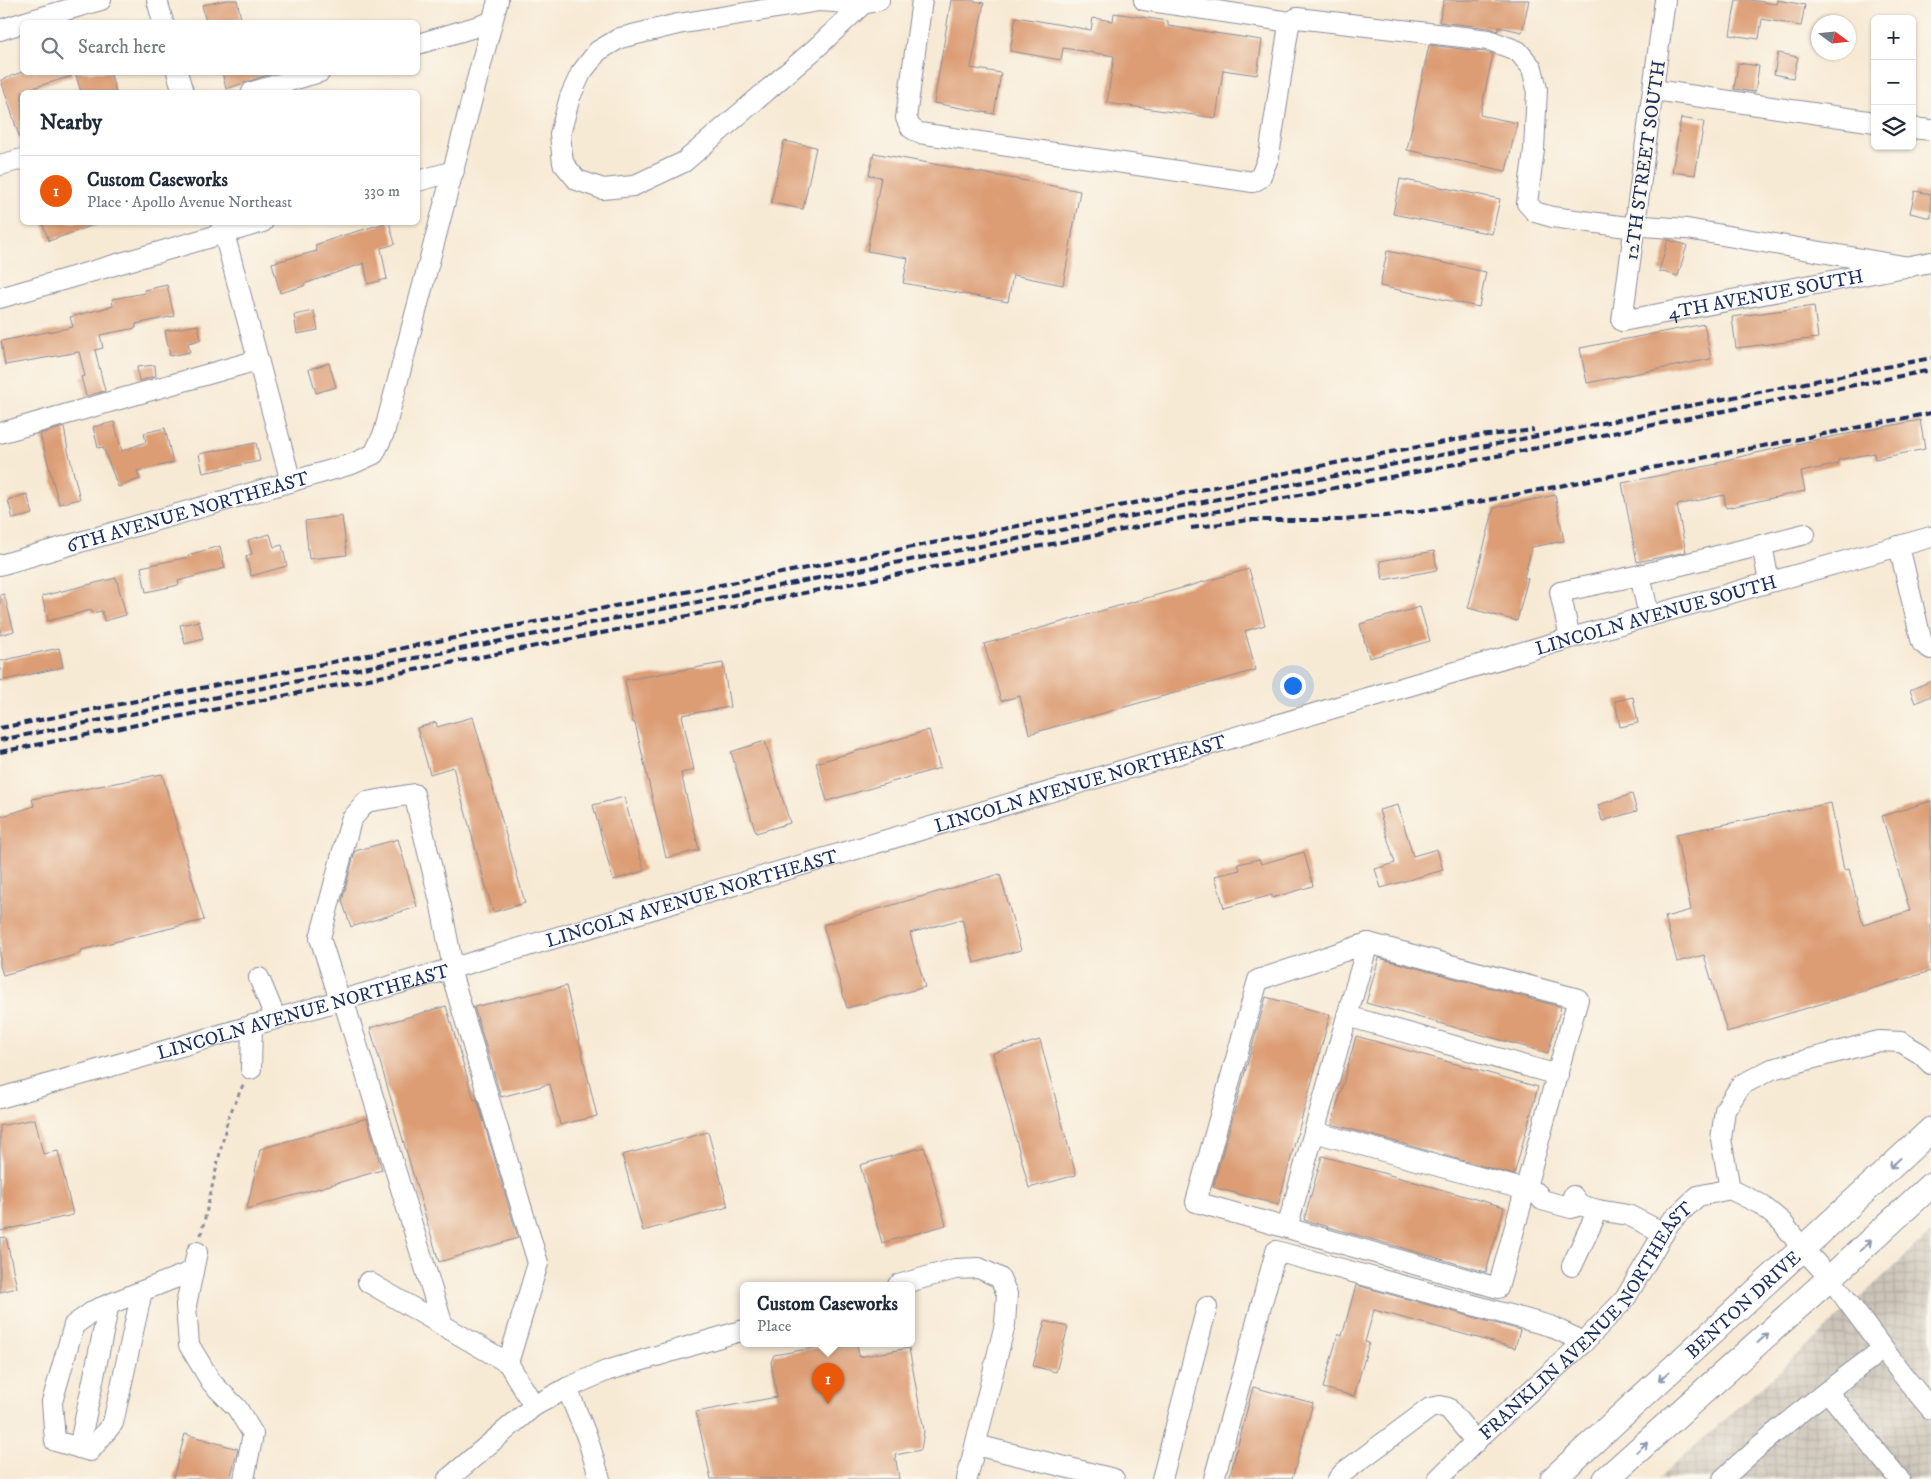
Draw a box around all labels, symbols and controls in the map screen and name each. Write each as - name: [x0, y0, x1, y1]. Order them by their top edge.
- north arrow: [1811, 15, 1856, 60]
- map controls: [1871, 15, 1916, 150]
- button: +: [1871, 15, 1916, 60]
- search box: [20, 20, 420, 75]
- icon: search: [38, 34, 66, 62]
- text: Search here: [78, 36, 166, 59]
- street label: 12TH STREET SOUTH: [1620, 59, 1671, 262]
- button: −: [1871, 60, 1916, 105]
- button: layers: [1871, 105, 1916, 150]
- text: Nearby: [40, 110, 102, 136]
- text: Custom Caseworks: [87, 169, 228, 192]
- text: 1: [53, 181, 59, 201]
- text: 330 m: [364, 181, 400, 201]
- text: Place · Apollo Avenue Northeast: [87, 192, 292, 212]
- street label: 4TH AVENUE SOUTH: [1666, 265, 1866, 325]
- street label: 6TH AVENUE NORTHEAST: [64, 467, 312, 558]
- street label: LINCOLN AVENUE SOUTH: [1533, 571, 1779, 661]
- your location: [1280, 673, 1306, 699]
- street label: LINCOLN AVENUE NORTHEAST: [932, 730, 1229, 838]
- street label: LINCOLN AVENUE NORTHEAST: [544, 845, 841, 953]
- street label: LINCOLN AVENUE NORTHEAST: [154, 960, 452, 1065]
- one-way arrow: [1889, 1157, 1902, 1169]
- street label: FRANKLIN AVENUE NORTHEAST: [1475, 1197, 1698, 1445]
- one-way arrow: [1860, 1239, 1872, 1251]
- street label: BENTON DRIVE: [1681, 1246, 1806, 1364]
- popup: [740, 1282, 915, 1347]
- text: Custom Caseworks: [757, 1293, 898, 1316]
- text: Place: [757, 1316, 791, 1336]
- one-way arrow: [1757, 1332, 1770, 1344]
- pin: 1: [812, 1363, 844, 1404]
- one-way arrow: [1658, 1370, 1670, 1382]
- one-way arrow: [1635, 1441, 1648, 1452]

